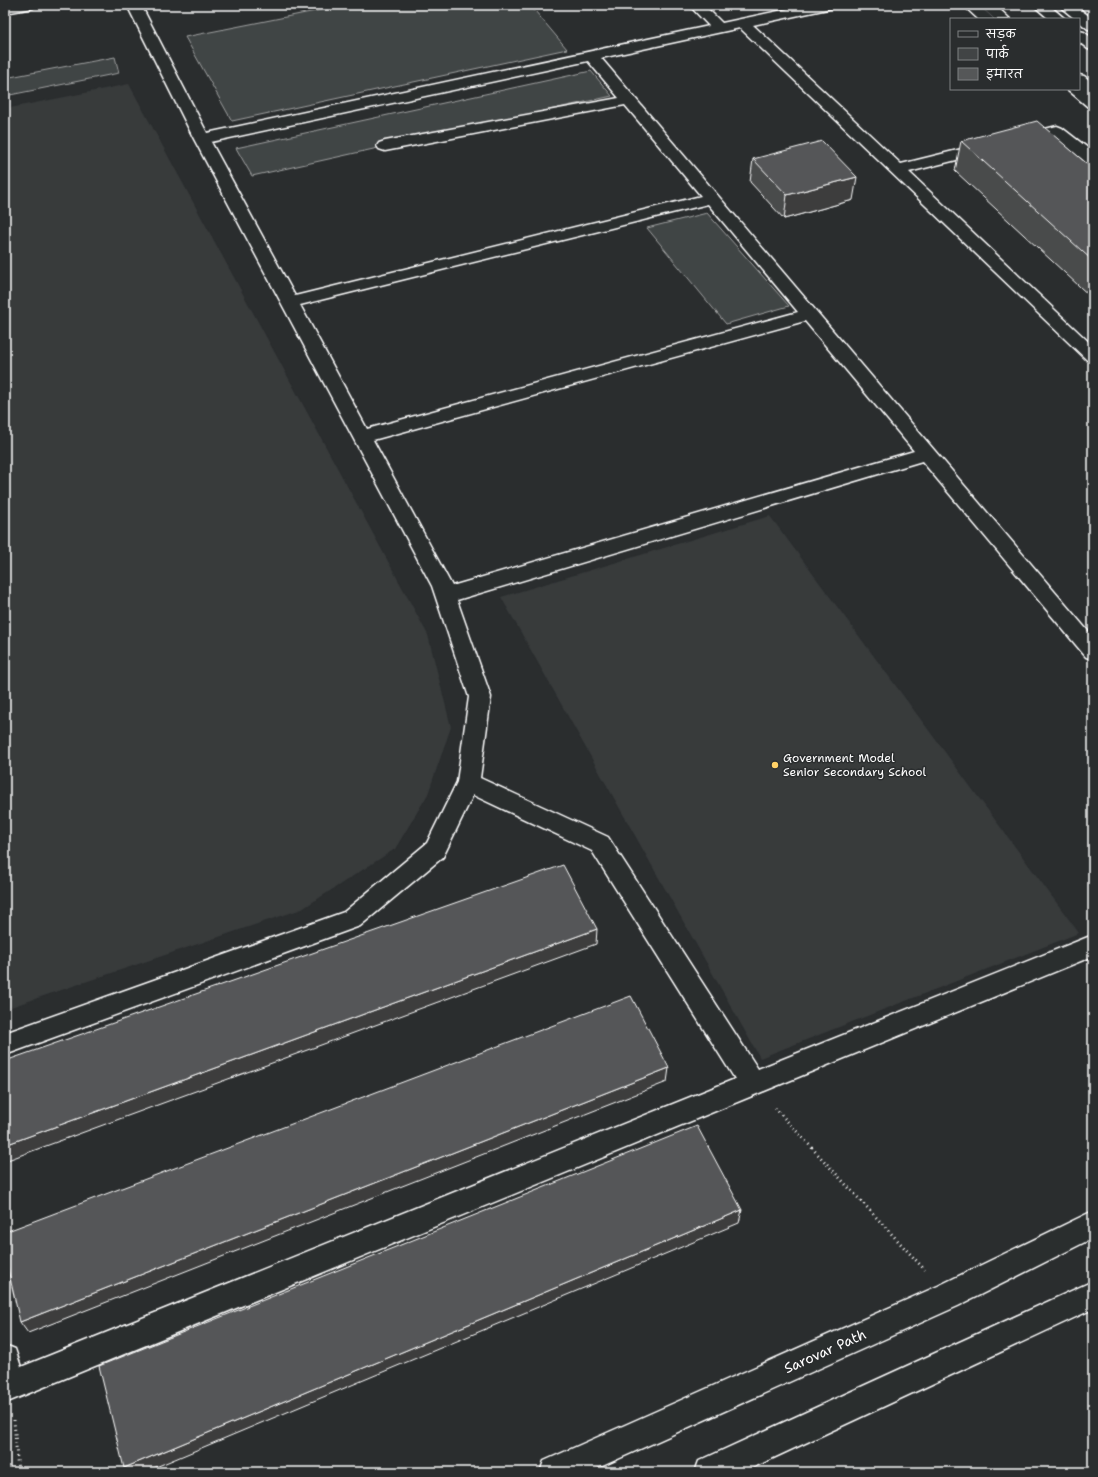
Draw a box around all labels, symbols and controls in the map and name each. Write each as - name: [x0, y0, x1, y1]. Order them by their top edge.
- legend: [950, 18, 1080, 90]
- text: सड़क: [985, 26, 1017, 42]
- text: पार्क: [985, 44, 1010, 62]
- text: इमारत: [986, 66, 1024, 82]
- place label: Government Model Senior Secondary School: [783, 750, 926, 780]
- marker: Government Model Senior Secondary School: [770, 760, 780, 770]
- street label: Sarovar Path: [781, 1325, 869, 1377]

